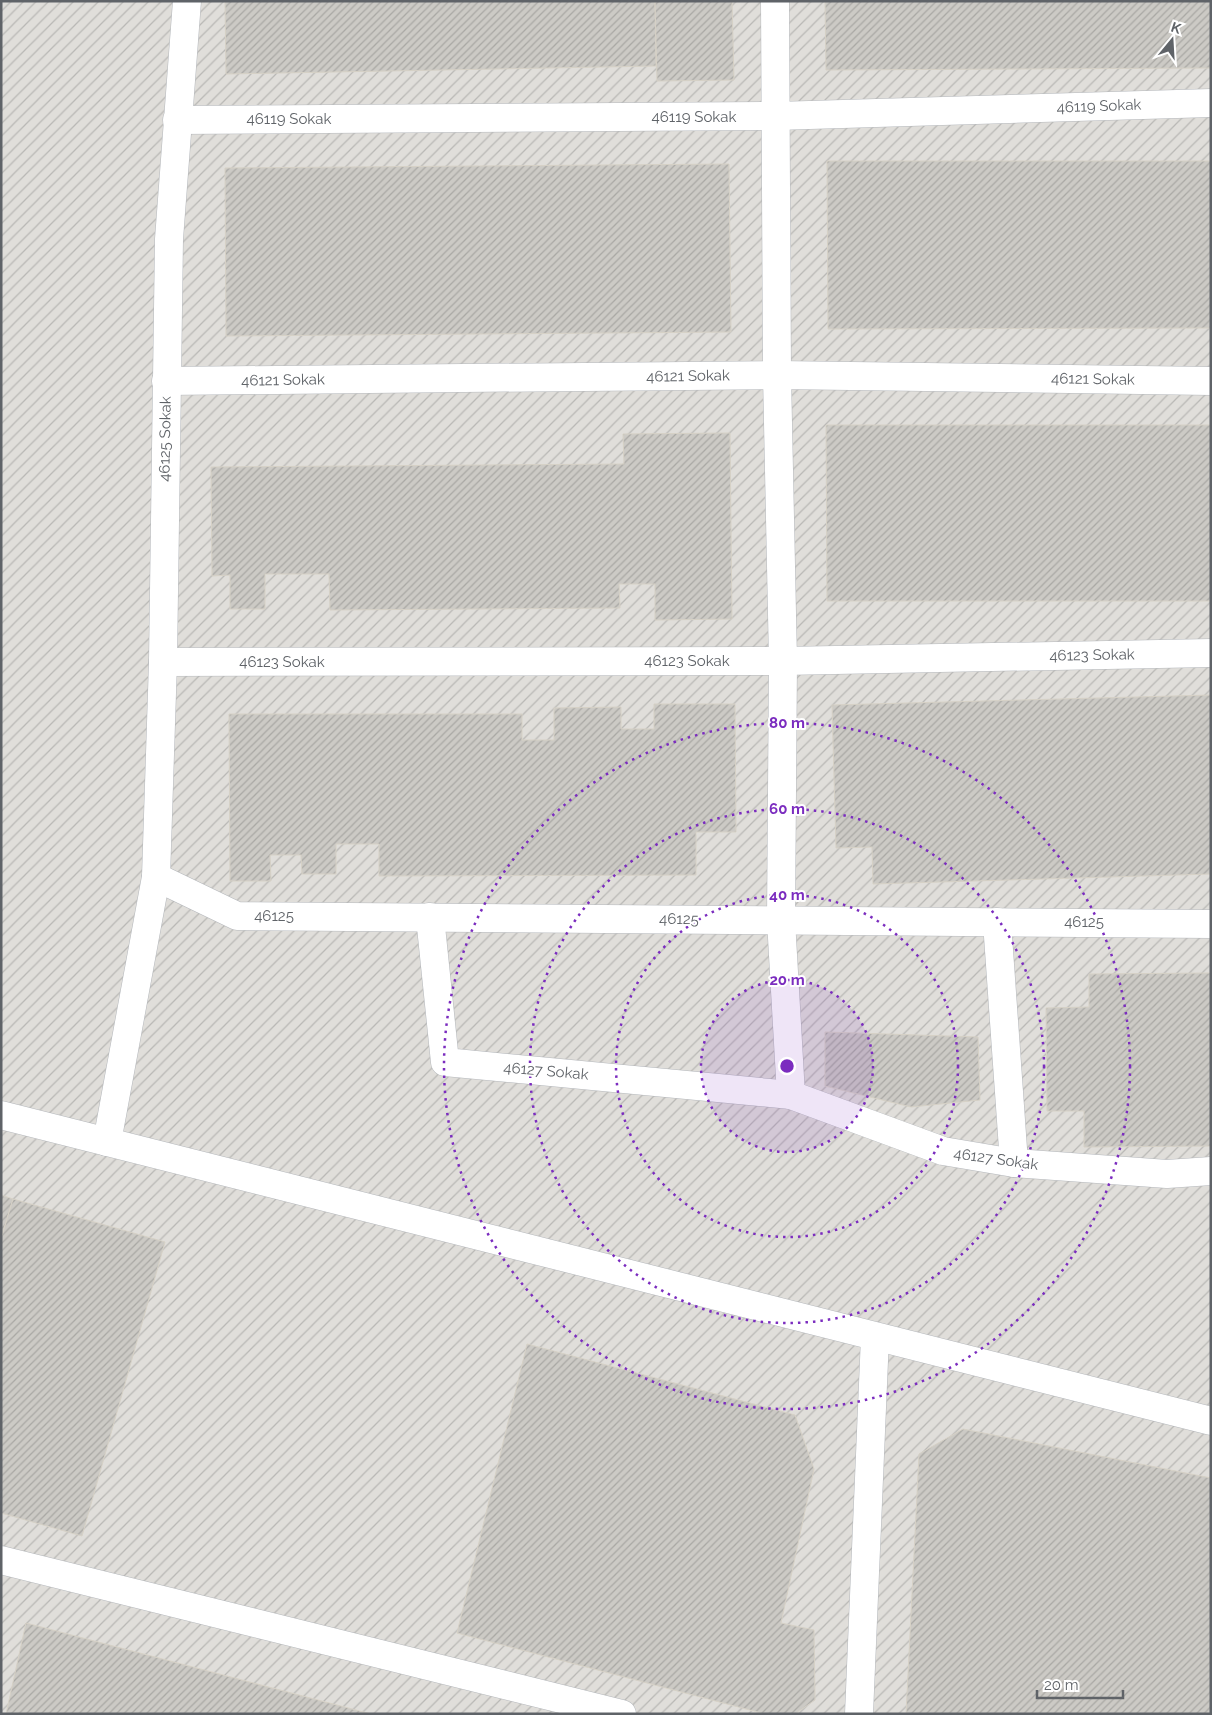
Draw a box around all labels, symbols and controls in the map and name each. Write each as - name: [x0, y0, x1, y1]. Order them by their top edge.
- north arrow: [1147, 15, 1197, 65]
- text: K: [1169, 19, 1184, 37]
- street label: 46119 Sokak: [1056, 96, 1142, 116]
- street label: 46119 Sokak: [652, 108, 736, 126]
- street label: 46119 Sokak: [247, 110, 331, 128]
- street label: 46121 Sokak: [646, 366, 730, 386]
- street label: 46121 Sokak: [1051, 369, 1135, 389]
- street label: 46121 Sokak: [241, 370, 325, 390]
- street label: 46125 Sokak: [155, 396, 175, 482]
- street label: 46123 Sokak: [1049, 645, 1135, 665]
- street label: 46123 Sokak: [644, 652, 730, 670]
- street label: 46123 Sokak: [239, 653, 325, 671]
- text: 80 m: [769, 714, 805, 732]
- text: 60 m: [769, 800, 805, 818]
- text: 40 m: [769, 886, 805, 904]
- street label: 46125: [254, 907, 294, 925]
- street label: 46125: [659, 910, 699, 928]
- street label: 46125: [1064, 913, 1104, 931]
- text: 20 m: [769, 971, 805, 989]
- centre of rings: [778, 1057, 796, 1075]
- street label: 46127 Sokak: [503, 1058, 589, 1084]
- street label: 46127 Sokak: [952, 1144, 1040, 1174]
- scale bar: [1037, 1668, 1123, 1700]
- text: 20 m: [1044, 1676, 1079, 1694]

